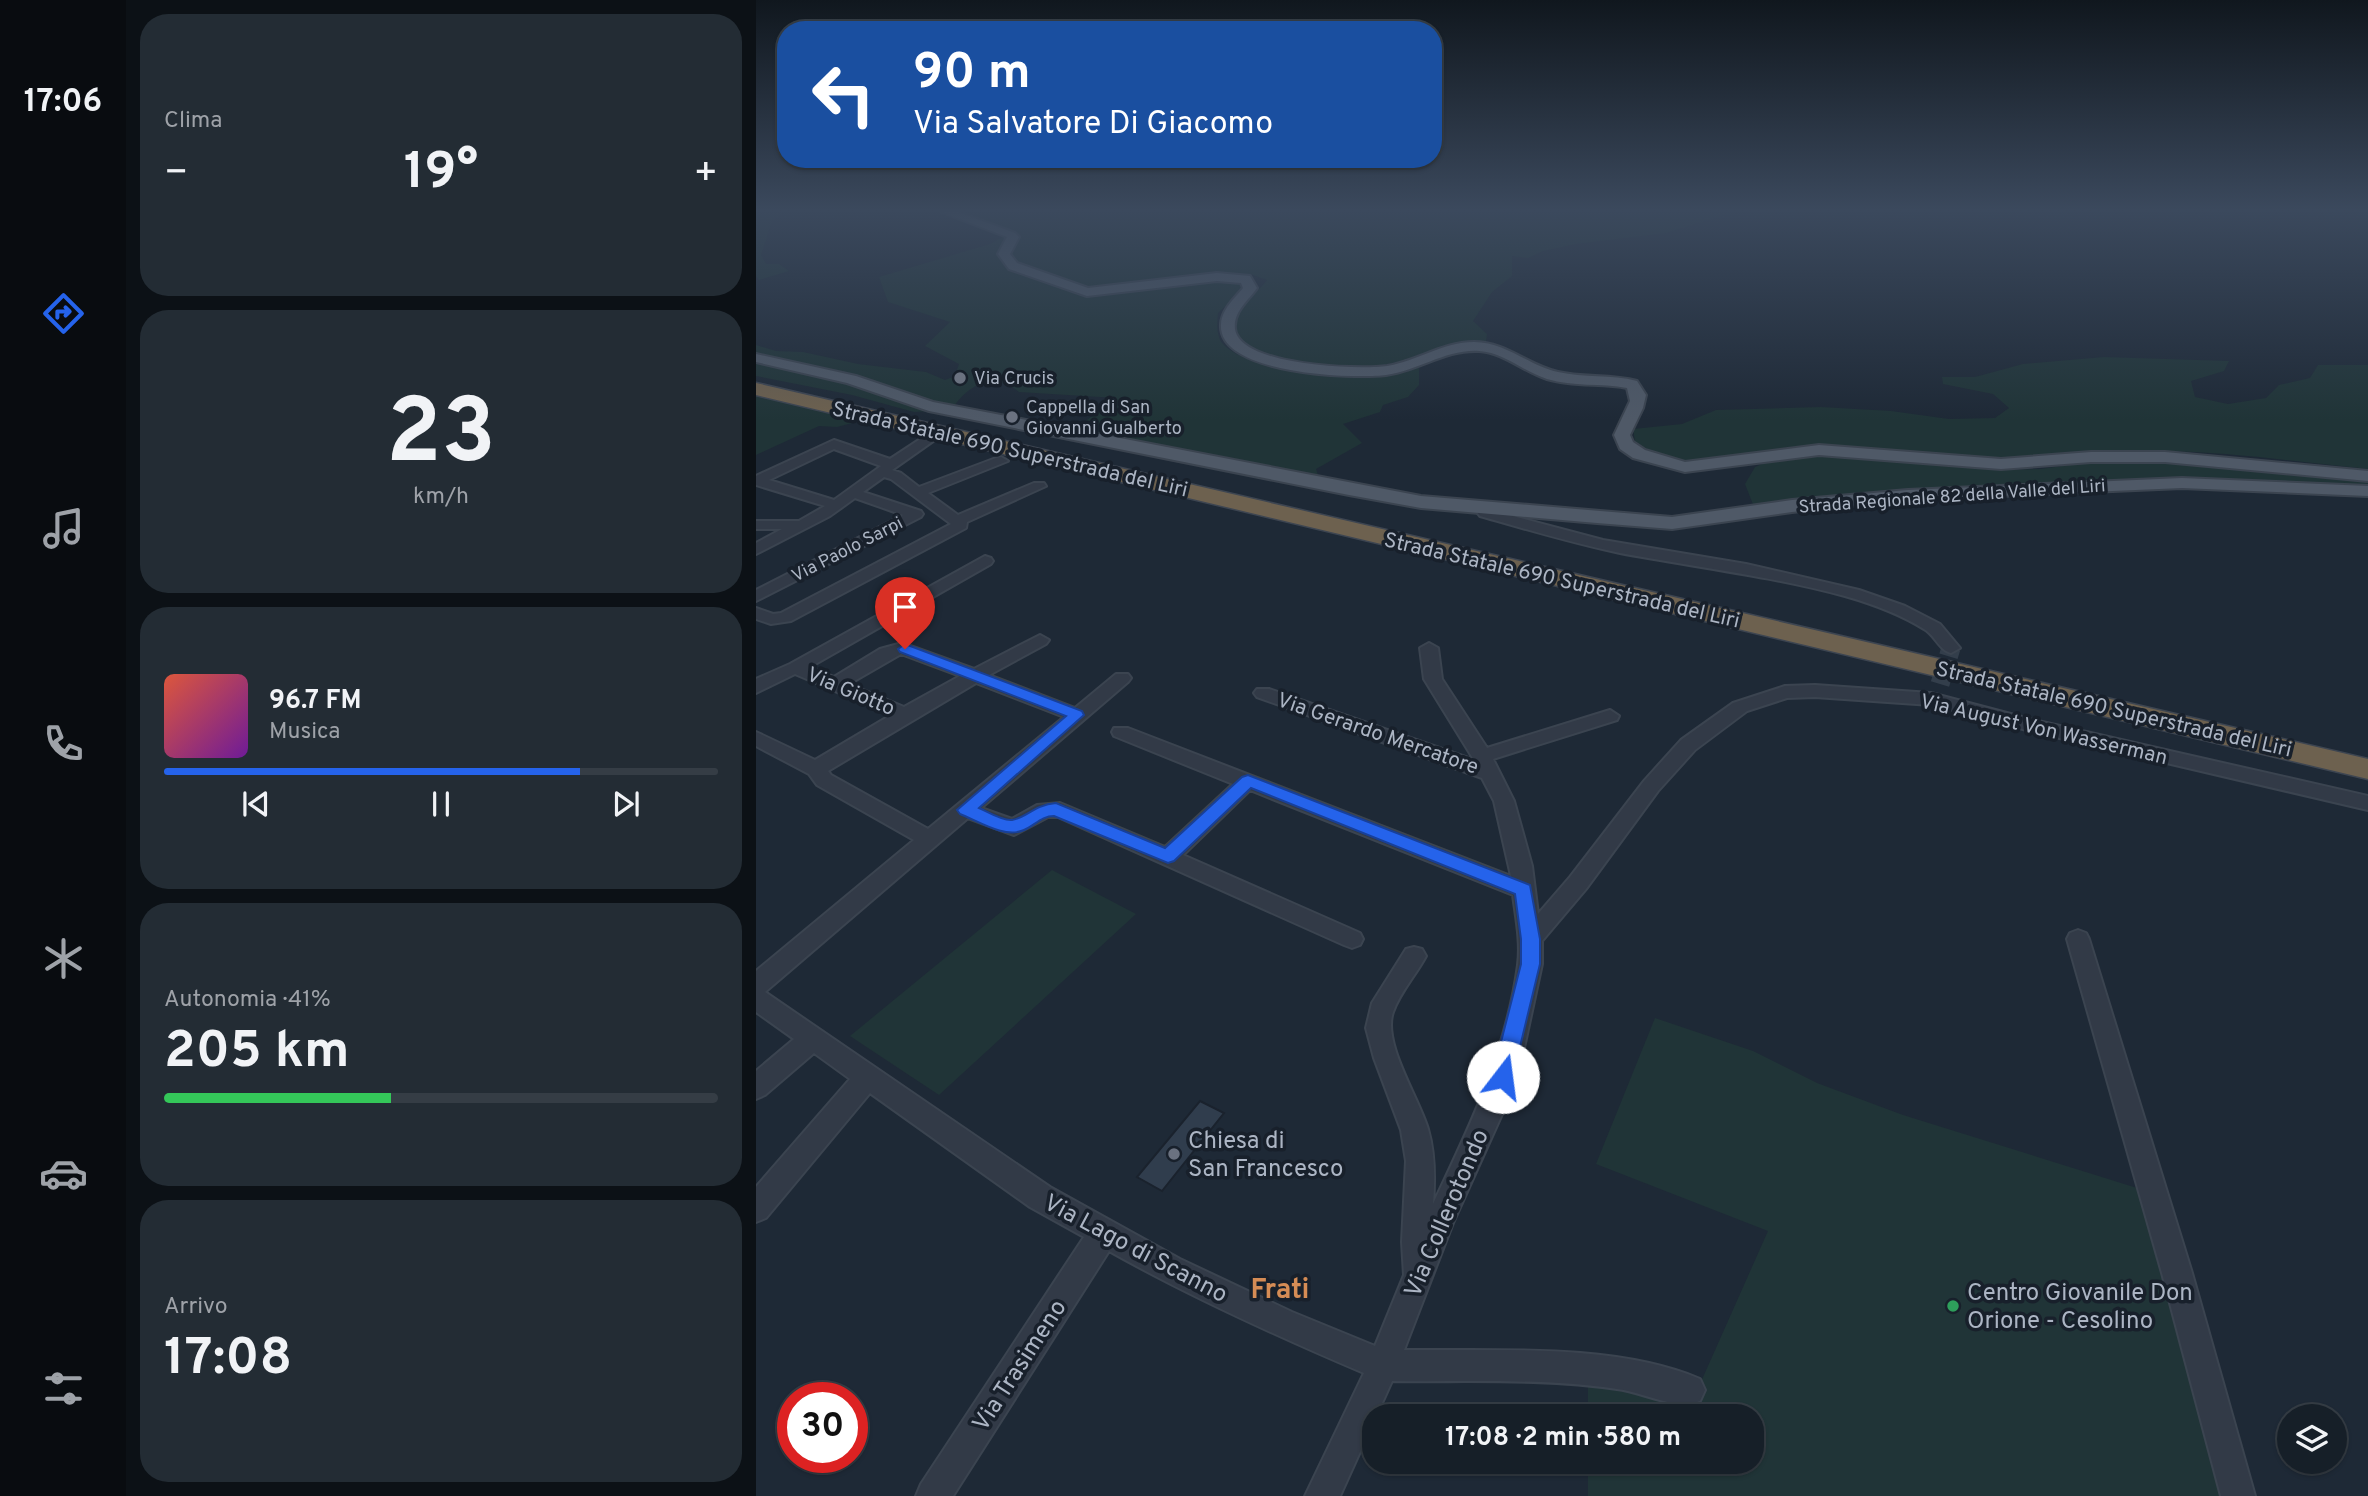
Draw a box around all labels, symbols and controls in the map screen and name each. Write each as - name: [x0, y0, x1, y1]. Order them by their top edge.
- text: 90 m: [913, 44, 1031, 106]
- icon: left: [798, 49, 889, 140]
- text: 17:06: [24, 83, 102, 123]
- text: Via Salvatore Di Giacomo: [913, 105, 1273, 145]
- text: Clima: [164, 107, 222, 136]
- text: 19°: [404, 141, 478, 207]
- text: −: [164, 150, 189, 199]
- text: +: [693, 150, 718, 199]
- icon: directions: [39, 289, 88, 338]
- place label: Via Crucis: [974, 368, 1055, 391]
- marker: Via Crucis: [952, 370, 968, 386]
- text: 23: [386, 380, 496, 495]
- street label: Strada Statale 690 Superstrada del Liri: [829, 396, 1190, 505]
- place label: Cappella di San Giovanni Gualberto: [1026, 397, 1182, 441]
- marker: Cappella di San Giovanni Gualberto: [1004, 409, 1020, 425]
- street label: Strada Regionale 82 della Valle del Liri: [1798, 475, 2106, 520]
- text: km/h: [413, 483, 469, 512]
- icon: music: [39, 504, 88, 553]
- street label: Via Paolo Sarpi: [788, 512, 907, 588]
- street label: Strada Statale 690 Superstrada del Liri: [1381, 527, 1742, 636]
- pin: [875, 577, 935, 649]
- icon: arrive: [886, 588, 924, 626]
- street label: Strada Statale 690 Superstrada del Liri: [1933, 656, 2294, 765]
- street label: Via Giotto: [802, 662, 899, 723]
- text: 96.7 FM: [269, 685, 362, 718]
- street label: Via Gerardo Mercatore: [1273, 687, 1482, 782]
- street label: Via August Von Wasserman: [1917, 689, 2170, 772]
- text: Musica: [269, 718, 340, 747]
- icon: phone: [39, 719, 88, 768]
- icon: previous: [237, 785, 275, 823]
- icon: pause: [422, 785, 460, 823]
- icon: next: [607, 785, 645, 823]
- icon: climate: [39, 934, 88, 983]
- text: Autonomia · 41%: [164, 986, 331, 1015]
- text: 205 km: [164, 1020, 349, 1086]
- position arrow: [1466, 1040, 1540, 1114]
- street label: Via Collerotondo: [1399, 1125, 1497, 1302]
- place label: Chiesa di San Francesco: [1188, 1127, 1343, 1185]
- marker: Chiesa di San Francesco: [1166, 1146, 1182, 1162]
- icon: car: [39, 1149, 88, 1198]
- street label: Via Lago di Scanno: [1038, 1189, 1232, 1311]
- district label: Frati: [1251, 1273, 1309, 1309]
- place label: Centro Giovanile Don Orione - Cesolino: [1967, 1279, 2193, 1337]
- text: Arrivo: [164, 1293, 228, 1322]
- street label: Via Trasimeno: [967, 1295, 1074, 1438]
- marker: Centro Giovanile Don Orione - Cesolino: [1945, 1298, 1961, 1314]
- text: 17:08: [164, 1327, 292, 1393]
- icon: filters: [39, 1364, 88, 1413]
- speed limit sign: 30: [777, 1382, 868, 1473]
- map controls: [2277, 1404, 2347, 1474]
- button: layers: [2277, 1404, 2347, 1474]
- text: 17:08 · 2 min · 580 m: [1445, 1422, 1681, 1455]

